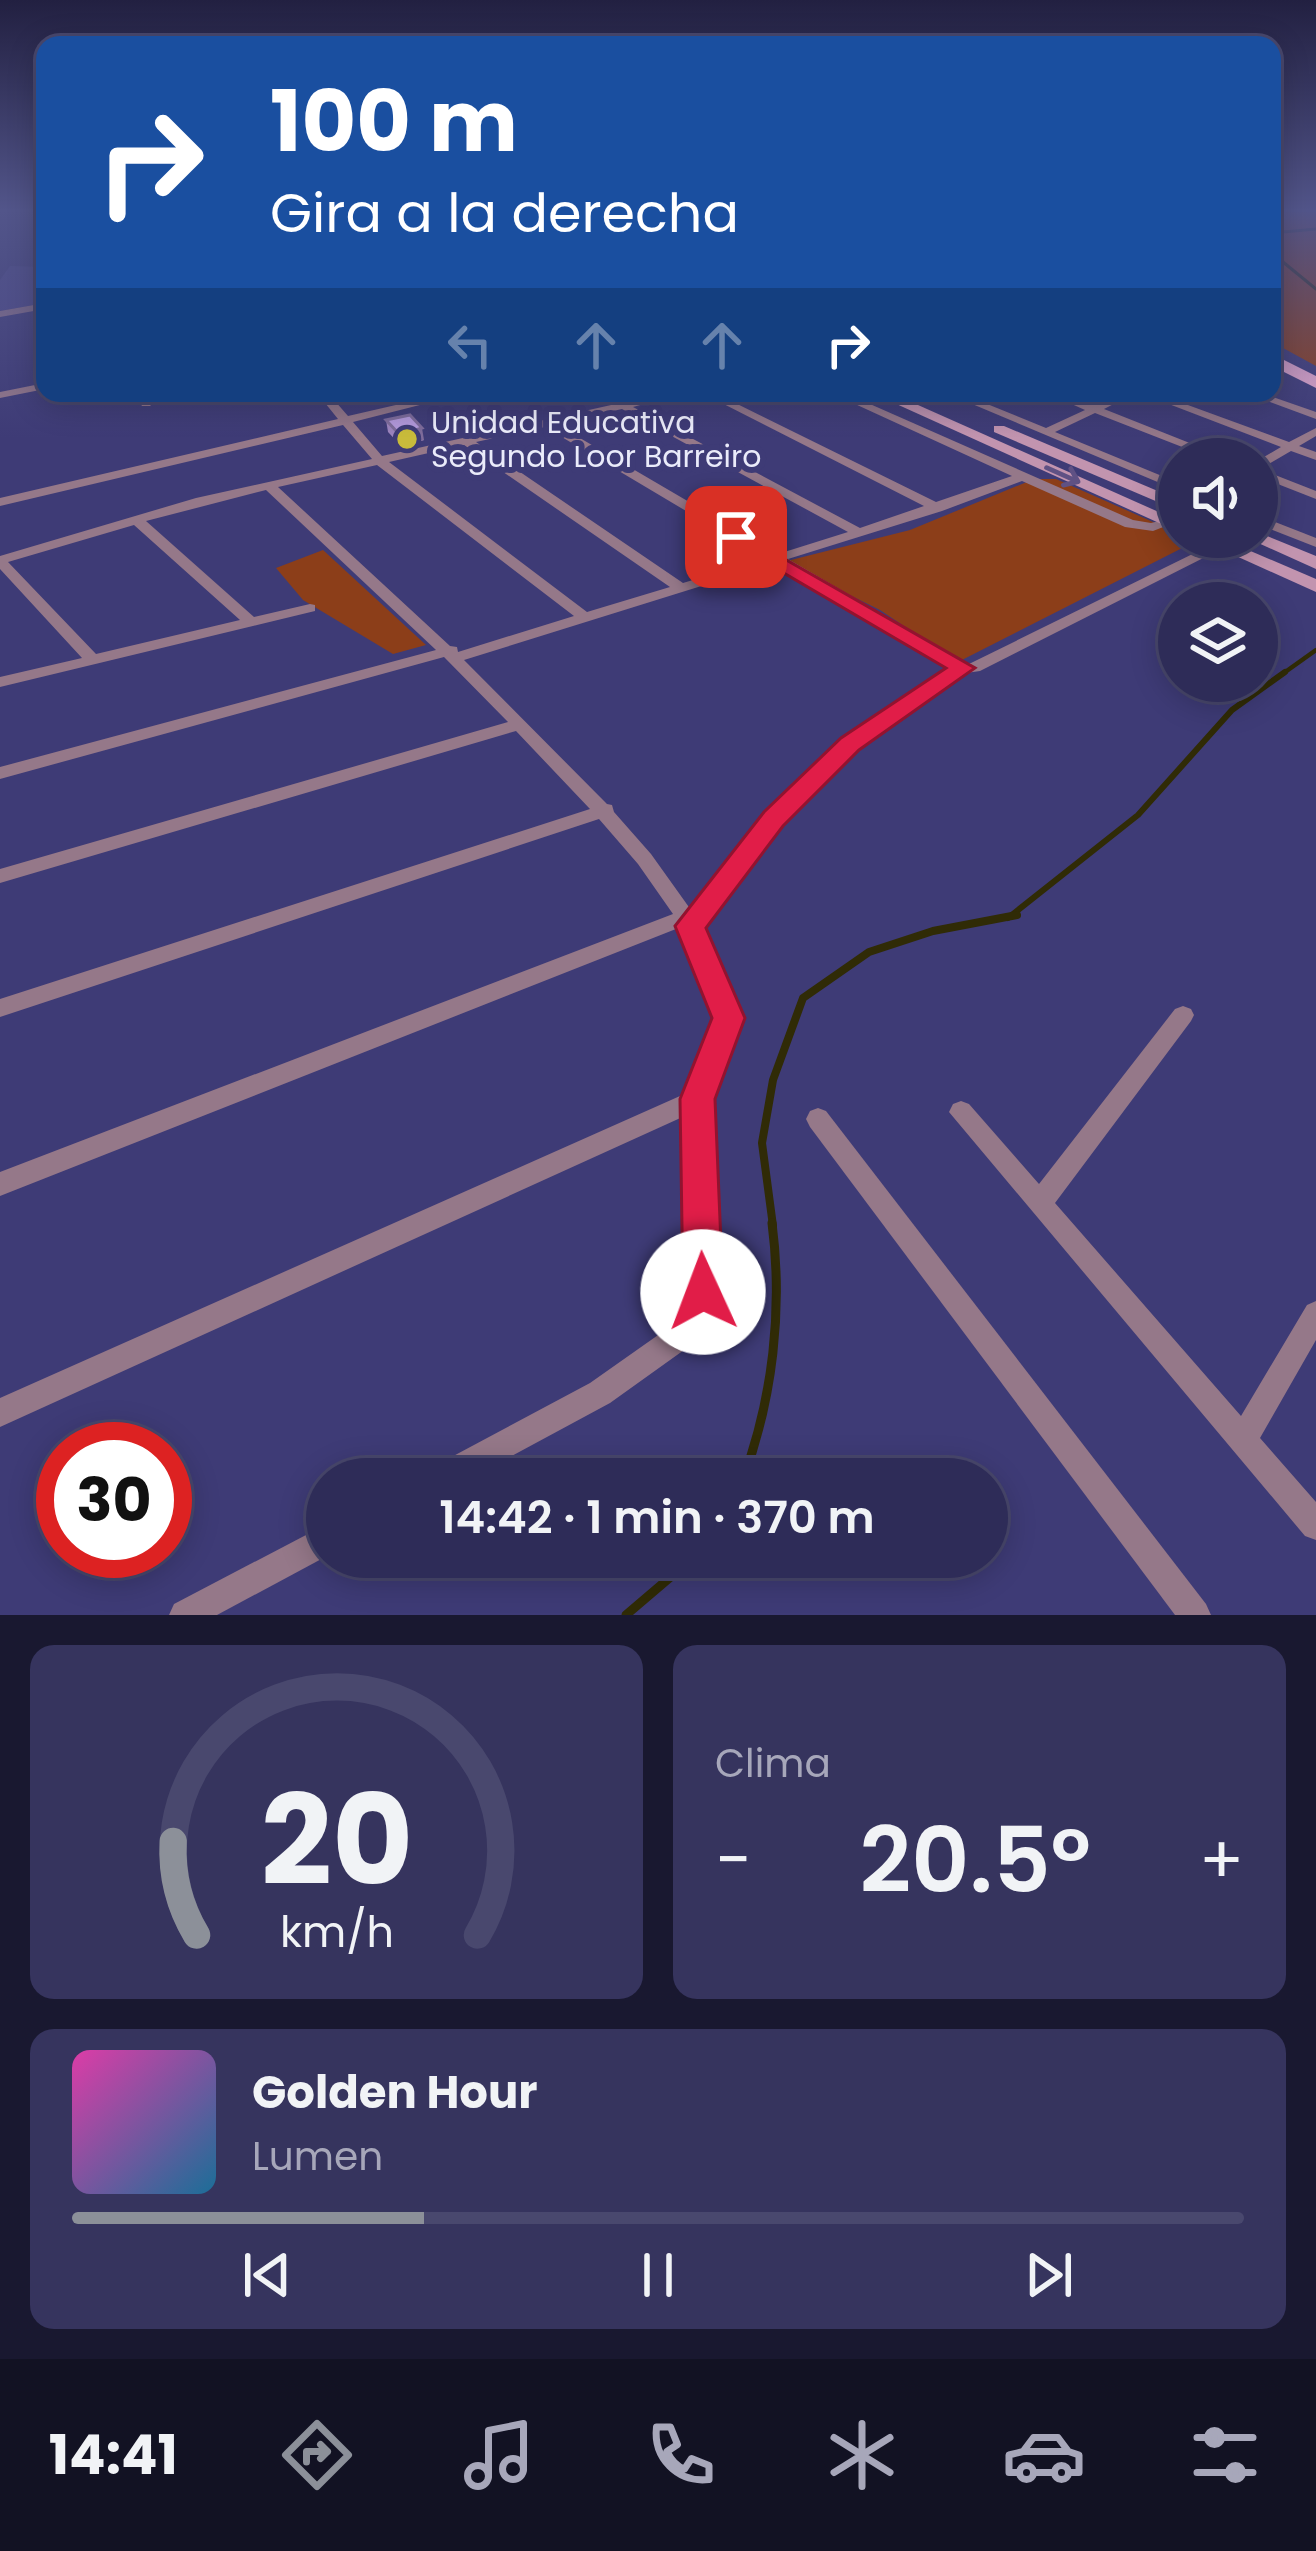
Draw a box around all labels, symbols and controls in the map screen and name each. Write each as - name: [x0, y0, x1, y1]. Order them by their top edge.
- text: 100 m: [270, 63, 518, 180]
- icon: right: [72, 84, 228, 240]
- text: Gira a la derecha: [270, 175, 739, 251]
- icon: left: [437, 312, 503, 378]
- icon: ahead: [563, 312, 629, 378]
- icon: ahead: [689, 312, 755, 378]
- icon: right: [815, 312, 881, 378]
- place label: Unidad Educativa Segundo Loor Barreiro: [431, 401, 761, 478]
- marker: Unidad Educativa Segundo Loor Barreiro: [394, 426, 420, 452]
- map controls: [1158, 438, 1278, 702]
- button: sound: [1158, 438, 1278, 558]
- one-way arrow: [1044, 465, 1080, 487]
- pin: [685, 486, 787, 588]
- icon: arrive: [703, 504, 769, 570]
- button: layers: [1158, 582, 1278, 702]
- position arrow: [640, 1229, 766, 1355]
- speed limit sign: 30: [36, 1422, 192, 1578]
- text: 14:42 · 1 min · 370 m: [439, 1486, 875, 1549]
- text: Clima: [715, 1736, 831, 1791]
- text: 20: [260, 1753, 413, 1928]
- text: 20.5°: [860, 1797, 1091, 1924]
- text: −: [715, 1814, 751, 1906]
- text: +: [1199, 1814, 1244, 1906]
- text: km/h: [279, 1902, 394, 1962]
- text: Golden Hour: [252, 2061, 538, 2124]
- text: Lumen: [252, 2129, 383, 2184]
- icon: previous: [234, 2242, 300, 2308]
- icon: pause: [625, 2242, 691, 2308]
- icon: next: [1016, 2242, 1082, 2308]
- icon: directions: [275, 2413, 359, 2497]
- icon: music: [457, 2413, 541, 2497]
- icon: phone: [639, 2413, 723, 2497]
- icon: climate: [820, 2413, 904, 2497]
- icon: car: [1002, 2413, 1086, 2497]
- icon: filters: [1183, 2413, 1267, 2497]
- text: 14:41: [49, 2417, 178, 2493]

